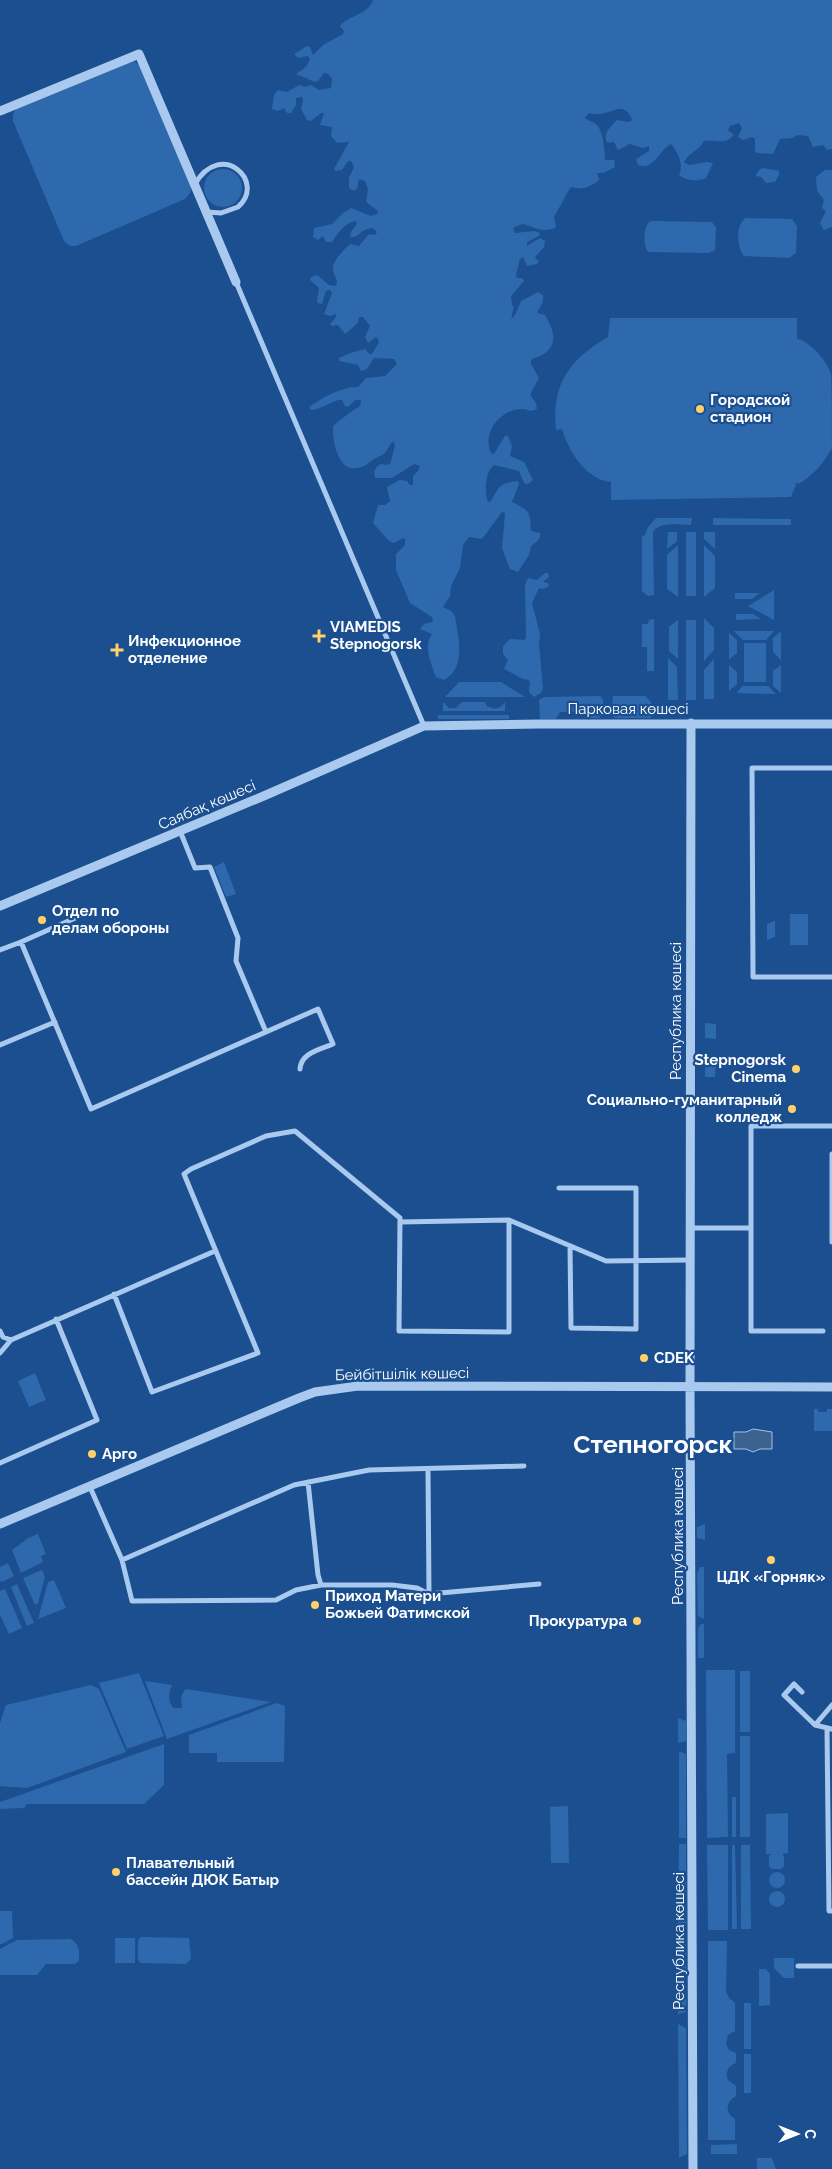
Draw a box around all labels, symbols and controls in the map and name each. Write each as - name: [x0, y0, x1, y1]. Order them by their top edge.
- place label: Городской стадион: [710, 391, 790, 426]
- marker: Городской стадион: [694, 403, 706, 415]
- place label: VIAMEDIS Stepnogorsk: [330, 618, 422, 653]
- marker: VIAMEDIS Stepnogorsk: [312, 629, 326, 643]
- place label: Инфекционное отделение: [128, 632, 241, 667]
- marker: Инфекционное отделение: [110, 643, 124, 657]
- street label: Парковая көшесі: [568, 700, 688, 718]
- street label: Саябақ көшесі: [156, 776, 258, 834]
- place label: Отдел по делам обороны: [52, 902, 169, 937]
- marker: Отдел по делам обороны: [36, 914, 48, 926]
- street label: Республика көшесі: [667, 942, 685, 1080]
- place label: Stepnogorsk Cinema: [694, 1051, 787, 1086]
- marker: Stepnogorsk Cinema: [790, 1063, 802, 1075]
- place label: Социально-гуманитарный колледж: [587, 1091, 782, 1126]
- marker: Социально-гуманитарный колледж: [786, 1103, 798, 1115]
- place label: CDEK: [654, 1349, 695, 1367]
- marker: CDEK: [638, 1352, 650, 1364]
- street label: Бейбітшілік көшесі: [335, 1364, 469, 1384]
- district label: Степногорск: [573, 1429, 733, 1459]
- place label: Арго: [102, 1445, 137, 1463]
- marker: Арго: [86, 1448, 98, 1460]
- street label: Республика көшесі: [669, 1467, 687, 1605]
- marker: ЦДК «Горняк»: [765, 1554, 777, 1566]
- place label: ЦДК «Горняк»: [716, 1568, 826, 1586]
- place label: Приход Матери Божьей Фатимской: [325, 1587, 470, 1622]
- marker: Приход Матери Божьей Фатимской: [309, 1599, 321, 1611]
- place label: Прокуратура: [529, 1612, 627, 1630]
- marker: Прокуратура: [631, 1615, 643, 1627]
- place label: Плавательный бассейн ДЮК Батыр: [126, 1854, 280, 1889]
- marker: Плавательный бассейн ДЮК Батыр: [110, 1866, 122, 1878]
- street label: Республика көшесі: [670, 1872, 688, 2010]
- north arrow: [772, 2109, 822, 2159]
- text: С: [802, 2129, 818, 2139]

